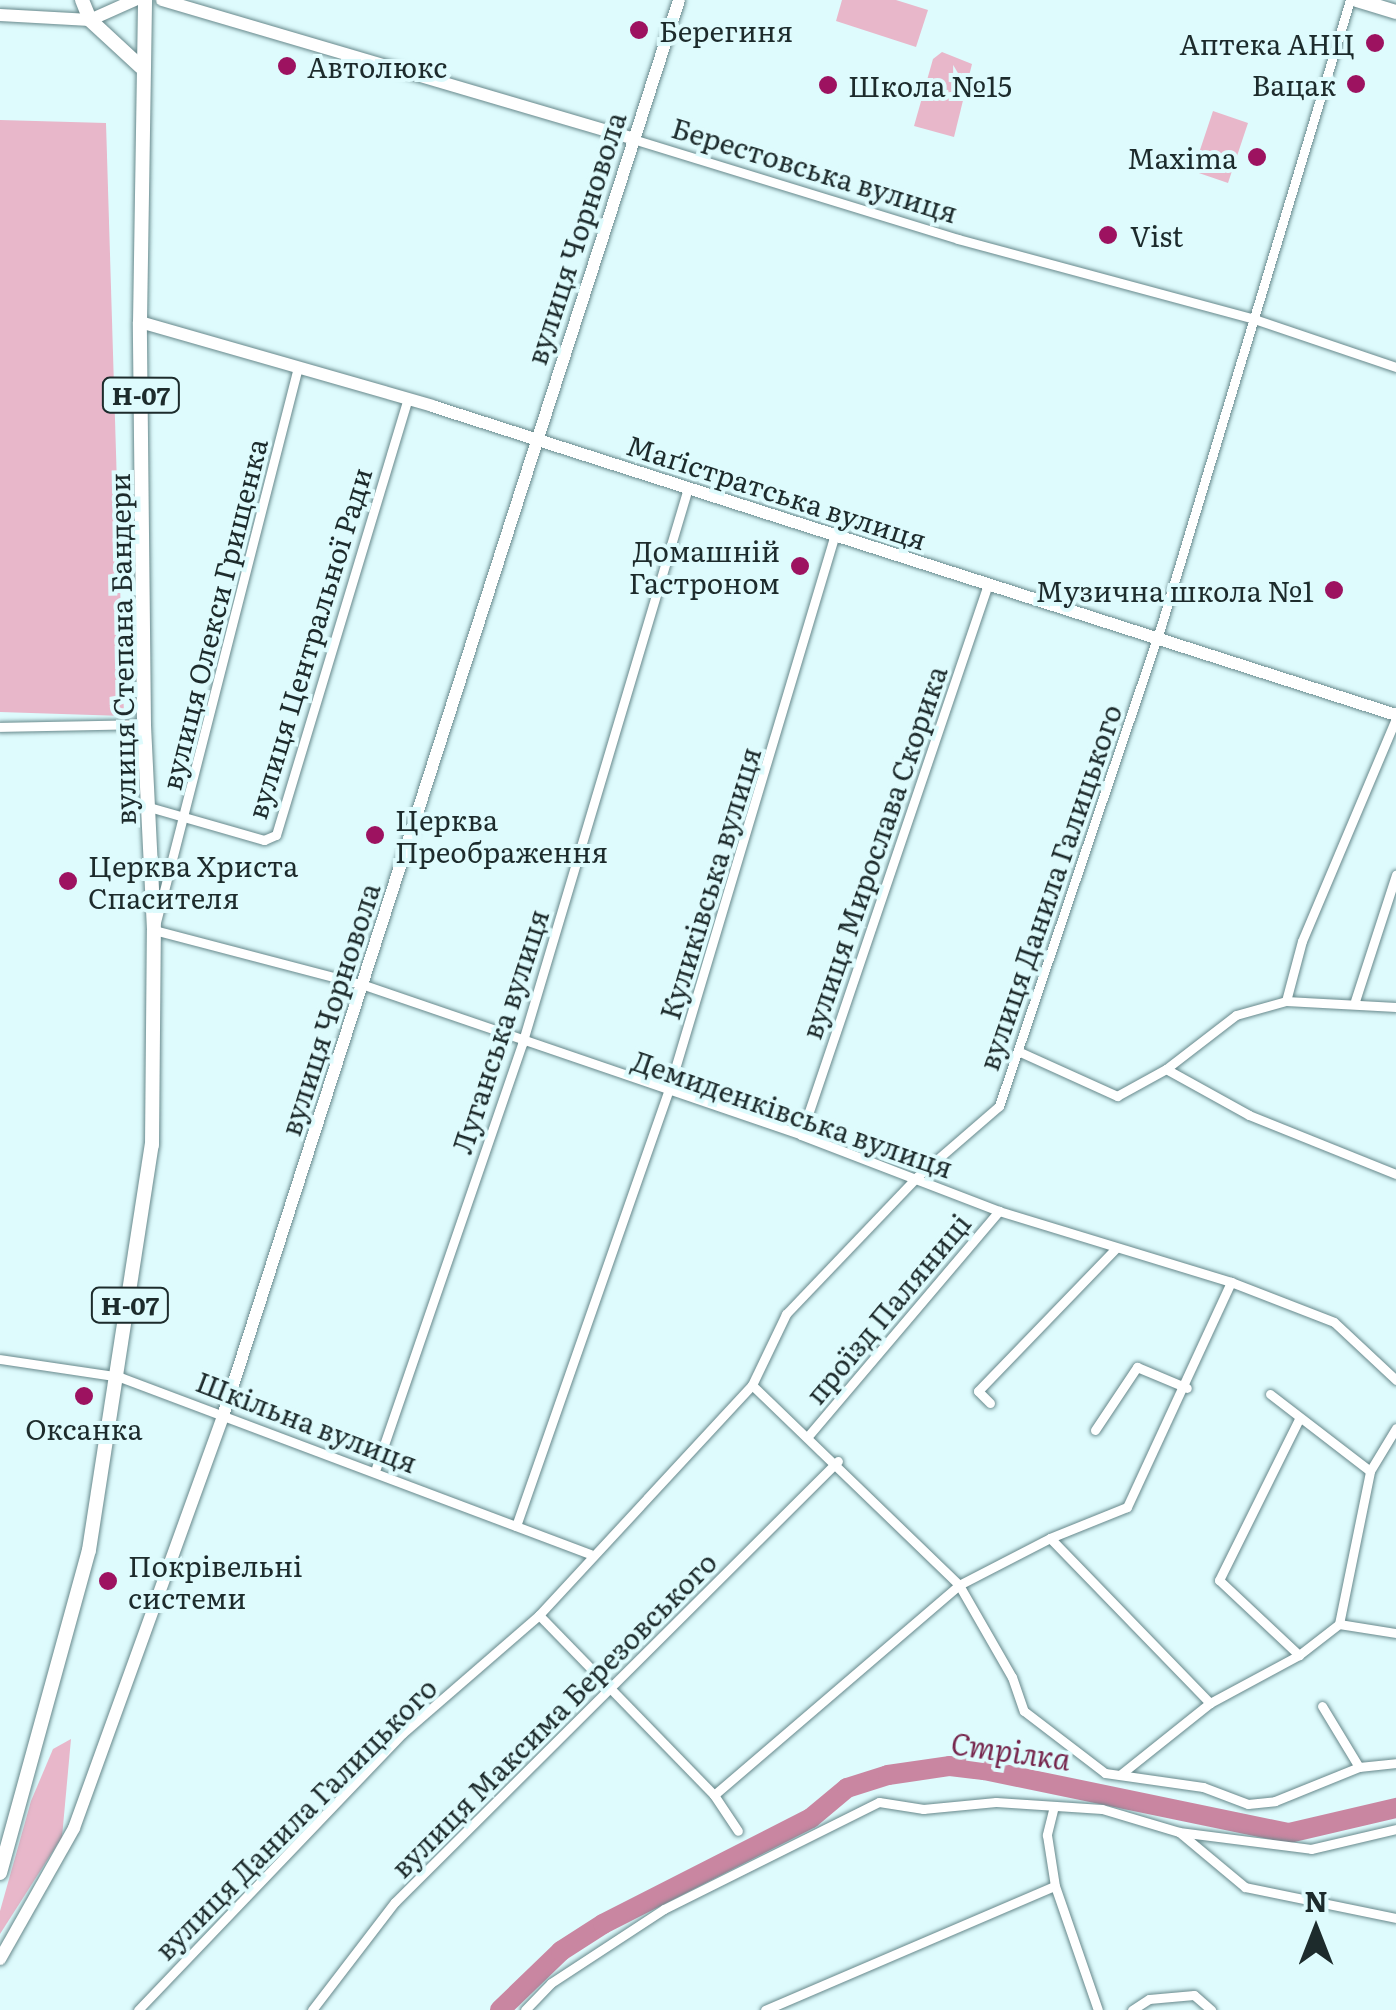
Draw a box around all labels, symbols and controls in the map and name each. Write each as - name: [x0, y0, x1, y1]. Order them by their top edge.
- place label: Берегиня: [659, 13, 793, 47]
- marker: Берегиня: [628, 19, 650, 41]
- place label: Аптека АНЦ: [1179, 26, 1355, 60]
- marker: Аптека АНЦ: [1364, 32, 1386, 54]
- place label: Автолюкс: [307, 49, 447, 83]
- marker: Автолюкс: [276, 55, 298, 77]
- place label: Вацак: [1252, 67, 1336, 101]
- place label: Школа №15: [848, 68, 1012, 102]
- marker: Вацак: [1345, 73, 1367, 95]
- marker: Школа №15: [817, 74, 839, 96]
- street label: вулиця Чорновола: [518, 108, 632, 368]
- street label: Берестовська вулиця: [668, 109, 962, 229]
- place label: Maxima: [1127, 140, 1237, 174]
- marker: Maxima: [1246, 146, 1268, 168]
- place label: Vist: [1130, 218, 1183, 252]
- marker: Vist: [1095, 222, 1121, 248]
- road number: Н-07: [101, 375, 181, 415]
- street label: Маґістратська вулиця: [623, 427, 931, 555]
- street label: вулиця Олекси Грищенка: [153, 435, 273, 793]
- street label: вулиця Центральної Ради: [238, 463, 378, 823]
- street label: вулиця Степана Бандери: [101, 473, 141, 825]
- place label: Домашній Гастроном: [629, 533, 780, 599]
- marker: Домашній Гастроном: [789, 555, 811, 577]
- place label: Музична школа №1: [1036, 573, 1314, 607]
- marker: Музична школа №1: [1323, 579, 1345, 601]
- street label: вулиця Мирослава Скорика: [793, 661, 953, 1043]
- street label: вулиця Данила Галицького: [971, 700, 1127, 1074]
- street label: Куликівська вулиця: [652, 743, 766, 1023]
- place label: Церква Преображення: [395, 802, 608, 868]
- marker: Церква Преображення: [364, 824, 386, 846]
- place label: Церква Христа Спасителя: [88, 848, 298, 914]
- marker: Церква Христа Спасителя: [57, 870, 79, 892]
- street label: вулиця Чорновола: [272, 879, 386, 1139]
- street label: Луганська вулиця: [444, 905, 554, 1157]
- street label: Демиденківська вулиця: [628, 1042, 958, 1184]
- street label: проїзд Паляниці: [798, 1206, 976, 1410]
- road number: Н-07: [90, 1285, 170, 1325]
- street label: Шкільна вулиця: [192, 1363, 422, 1479]
- marker: Оксанка: [73, 1385, 95, 1407]
- place label: Оксанка: [25, 1411, 143, 1445]
- street label: вулиця Максима Березовського: [383, 1544, 723, 1884]
- place label: Покрівельні системи: [128, 1548, 302, 1614]
- marker: Покрівельні системи: [97, 1570, 119, 1592]
- street label: вулиця Данила Галицького: [147, 1670, 443, 1966]
- water label: Стрілка: [949, 1724, 1073, 1776]
- text: N: [1304, 1879, 1328, 1921]
- north arrow: [1266, 1880, 1366, 1980]

